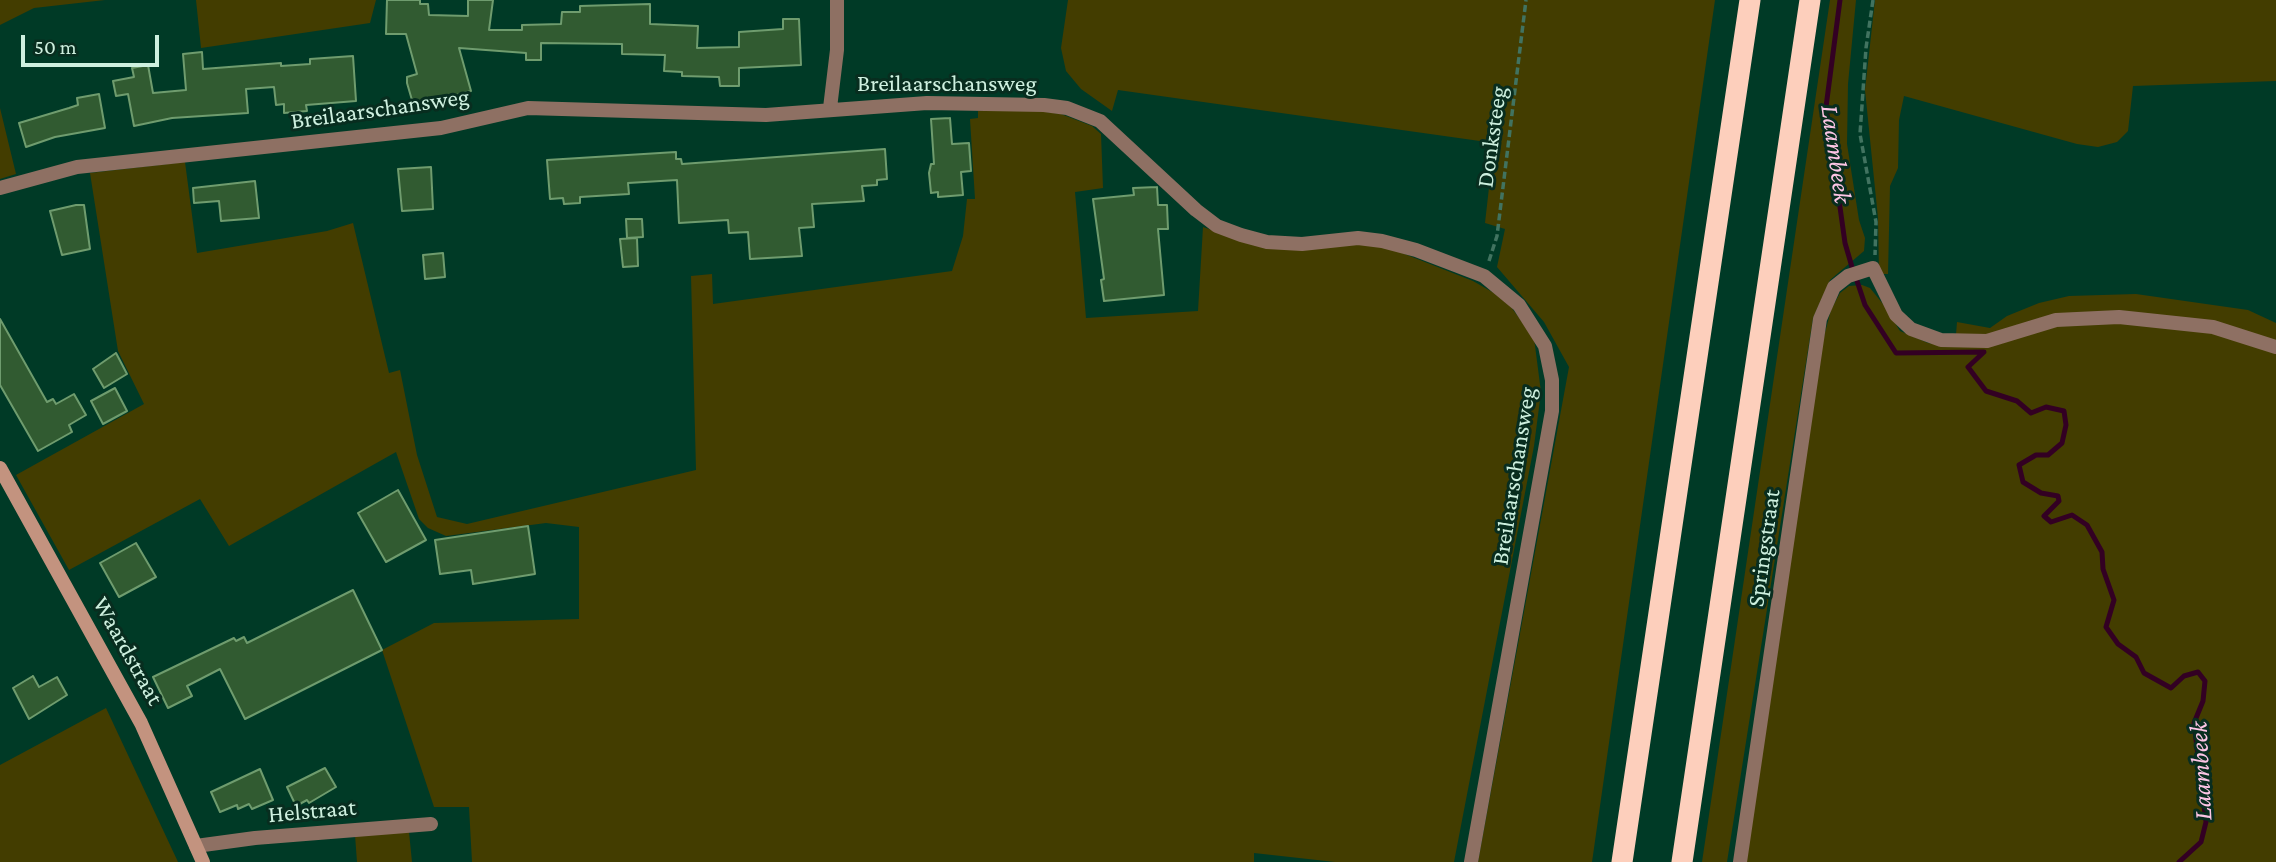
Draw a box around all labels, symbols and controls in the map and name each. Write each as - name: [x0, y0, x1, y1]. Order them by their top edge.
- scale bar: [24, 21, 163, 65]
- text: 50 m: [34, 35, 77, 59]
- street label: Breilaarschansweg: [857, 70, 1037, 98]
- street label: Breilaarschansweg: [289, 82, 471, 136]
- street label: Donksteeg: [1471, 84, 1513, 190]
- water label: Laambeek: [1814, 103, 1858, 205]
- street label: Breilaarschansweg: [1486, 385, 1542, 567]
- street label: Springstraat: [1741, 487, 1787, 609]
- street label: Waardstraat: [86, 592, 170, 710]
- water label: Laambeek: [2183, 721, 2219, 821]
- street label: Helstraat: [267, 793, 357, 829]

